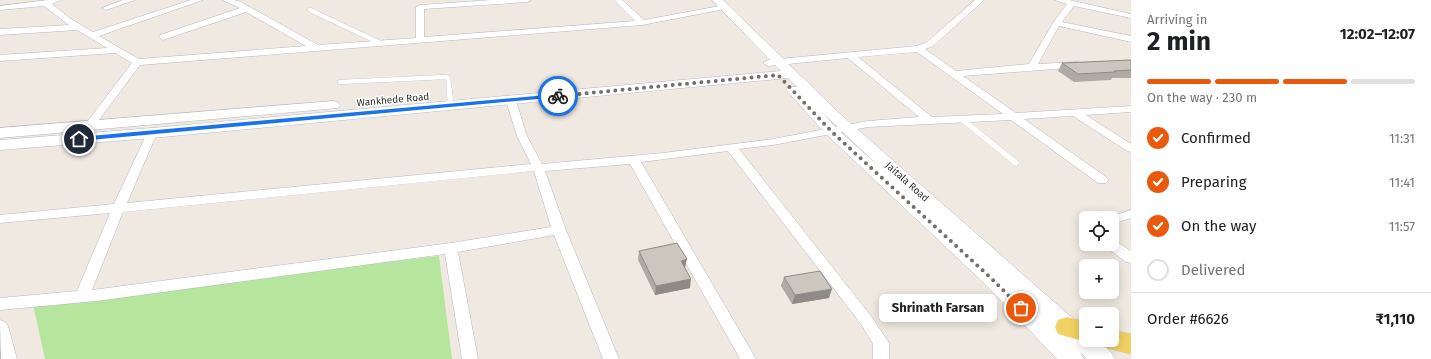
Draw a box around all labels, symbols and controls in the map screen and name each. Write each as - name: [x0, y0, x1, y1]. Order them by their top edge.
- text: Arriving in: [1147, 12, 1207, 27]
- text: 12:02–12:07: [1340, 25, 1415, 43]
- text: 2 min: [1147, 26, 1211, 57]
- courier: [538, 76, 578, 116]
- icon: bike: [547, 85, 569, 107]
- text: On the way · 230 m: [1147, 90, 1257, 105]
- street label: Wankhede Road: [356, 91, 430, 109]
- pin: [62, 122, 96, 156]
- icon: check: [1147, 127, 1169, 149]
- icon: home: [68, 128, 90, 150]
- text: Confirmed: [1181, 129, 1251, 147]
- text: 11:31: [1389, 131, 1415, 146]
- street label: Jaitala Road: [883, 159, 931, 205]
- icon: check: [1147, 171, 1169, 193]
- text: Preparing: [1181, 173, 1246, 191]
- text: 11:41: [1389, 175, 1415, 190]
- map controls: [1079, 211, 1119, 347]
- button: locate: [1079, 211, 1119, 251]
- icon: check: [1147, 215, 1169, 237]
- text: On the way: [1181, 217, 1256, 235]
- text: 11:57: [1389, 219, 1415, 234]
- button: +: [1079, 259, 1119, 299]
- text: Delivered: [1181, 261, 1245, 279]
- pin: [1004, 291, 1038, 325]
- callout: Shrinath Farsan: [879, 294, 997, 322]
- icon: bag: [1010, 297, 1032, 319]
- text: Shrinath Farsan: [892, 300, 984, 315]
- button: −: [1079, 307, 1119, 347]
- text: Order #6626: [1147, 310, 1229, 328]
- text: ₹1,110: [1375, 310, 1415, 328]

